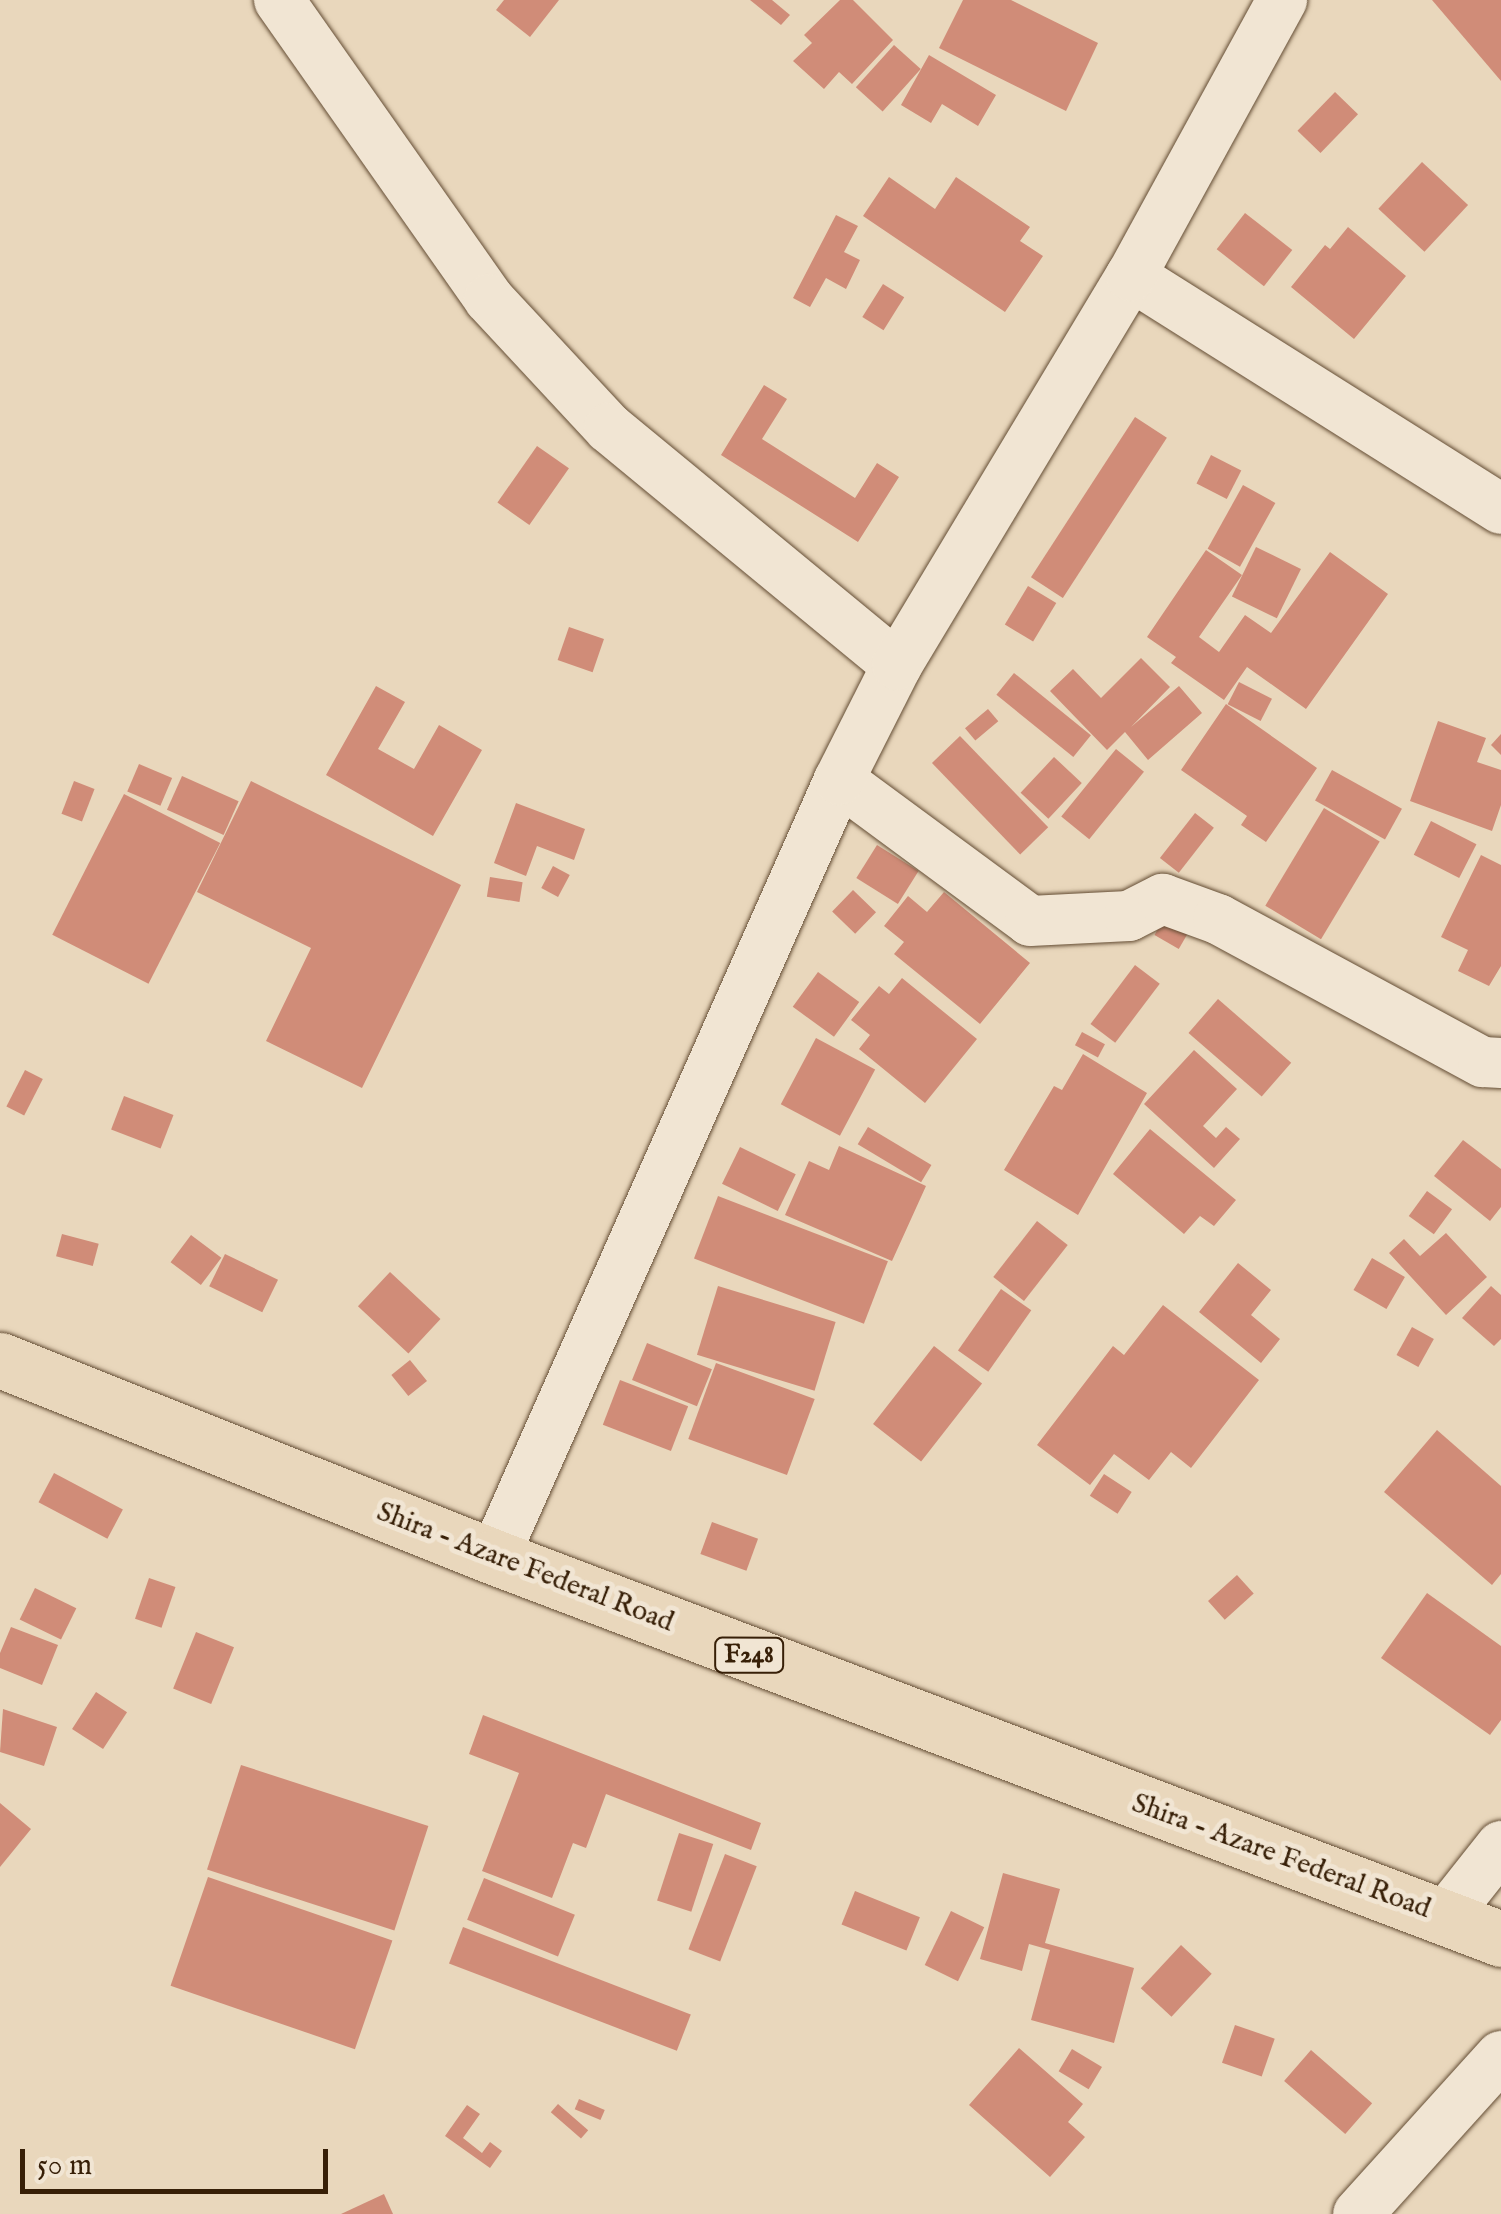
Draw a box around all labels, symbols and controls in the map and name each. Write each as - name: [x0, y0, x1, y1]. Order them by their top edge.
- street label: Shira - Azare Federal Road: [372, 1496, 678, 1640]
- road number: F248: [714, 1635, 784, 1675]
- street label: Shira - Azare Federal Road: [1127, 1787, 1435, 1927]
- scale bar: [25, 2129, 332, 2191]
- text: 50 m: [37, 2147, 92, 2185]

